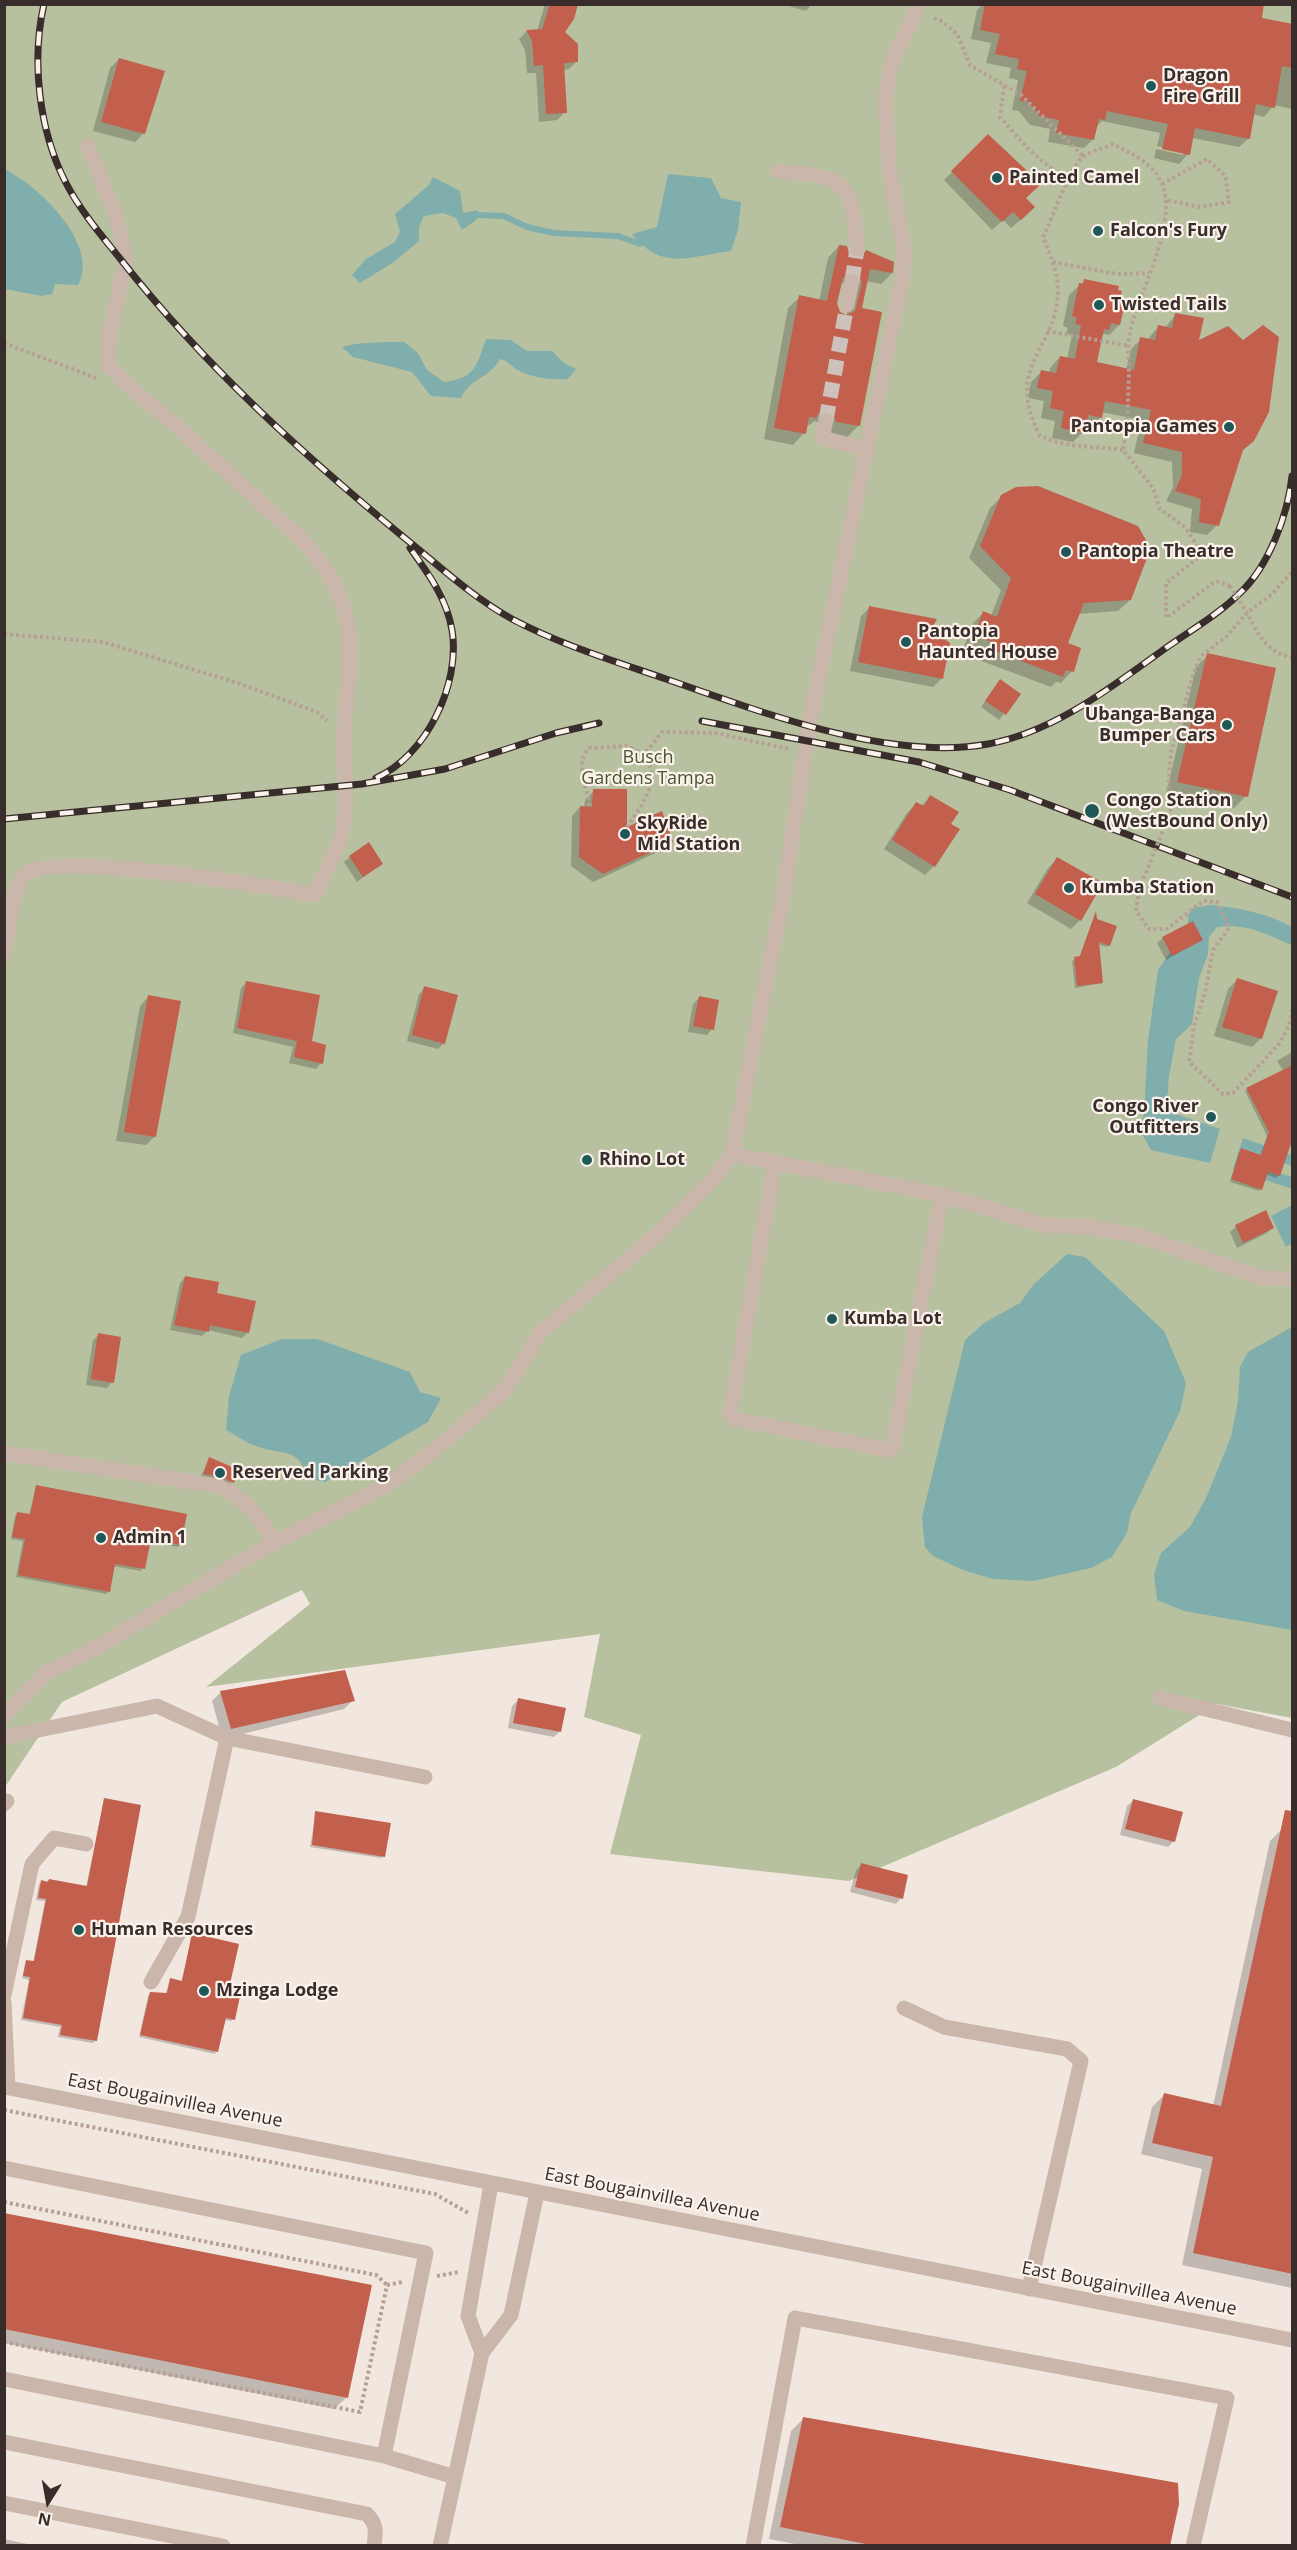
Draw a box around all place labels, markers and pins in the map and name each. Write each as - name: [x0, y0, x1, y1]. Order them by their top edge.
- place label: Dragon Fire Grill: [1163, 65, 1240, 107]
- marker: Dragon Fire Grill: [1144, 79, 1158, 93]
- place label: Painted Camel: [1009, 167, 1139, 189]
- marker: Painted Camel: [990, 171, 1004, 185]
- place label: Falcon's Fury: [1110, 220, 1227, 242]
- marker: Falcon's Fury: [1091, 224, 1105, 238]
- place label: Twisted Tails: [1111, 294, 1227, 316]
- marker: Twisted Tails: [1092, 298, 1106, 312]
- place label: Pantopia Games: [1070, 416, 1217, 438]
- marker: Pantopia Games: [1222, 420, 1236, 434]
- place label: Pantopia Theatre: [1078, 541, 1234, 563]
- marker: Pantopia Theatre: [1059, 545, 1073, 559]
- place label: Pantopia Haunted House: [918, 621, 1057, 664]
- marker: Pantopia Haunted House: [899, 635, 913, 649]
- place label: Ubanga-Banga Bumper Cars: [1085, 704, 1215, 746]
- marker: Ubanga-Banga Bumper Cars: [1220, 718, 1234, 732]
- place label: Congo Station (WestBound Only): [1106, 790, 1268, 832]
- marker: Congo Station (WestBound Only): [1083, 802, 1101, 820]
- place label: SkyRide Mid Station: [637, 813, 740, 856]
- marker: SkyRide Mid Station: [618, 827, 632, 841]
- place label: Kumba Station: [1081, 877, 1214, 899]
- marker: Kumba Station: [1062, 881, 1076, 895]
- place label: Congo River Outfitters: [1092, 1096, 1199, 1138]
- marker: Congo River Outfitters: [1204, 1110, 1218, 1124]
- place label: Rhino Lot: [599, 1149, 685, 1171]
- marker: Rhino Lot: [580, 1153, 594, 1167]
- place label: Kumba Lot: [844, 1308, 942, 1330]
- marker: Kumba Lot: [825, 1312, 839, 1326]
- place label: Reserved Parking: [232, 1462, 388, 1484]
- marker: Reserved Parking: [213, 1466, 227, 1480]
- place label: Admin 1: [113, 1527, 187, 1549]
- marker: Admin 1: [94, 1531, 108, 1545]
- place label: Human Resources: [91, 1919, 253, 1941]
- marker: Human Resources: [72, 1923, 86, 1937]
- place label: Mzinga Lodge: [216, 1980, 338, 2002]
- marker: Mzinga Lodge: [197, 1984, 211, 1998]

